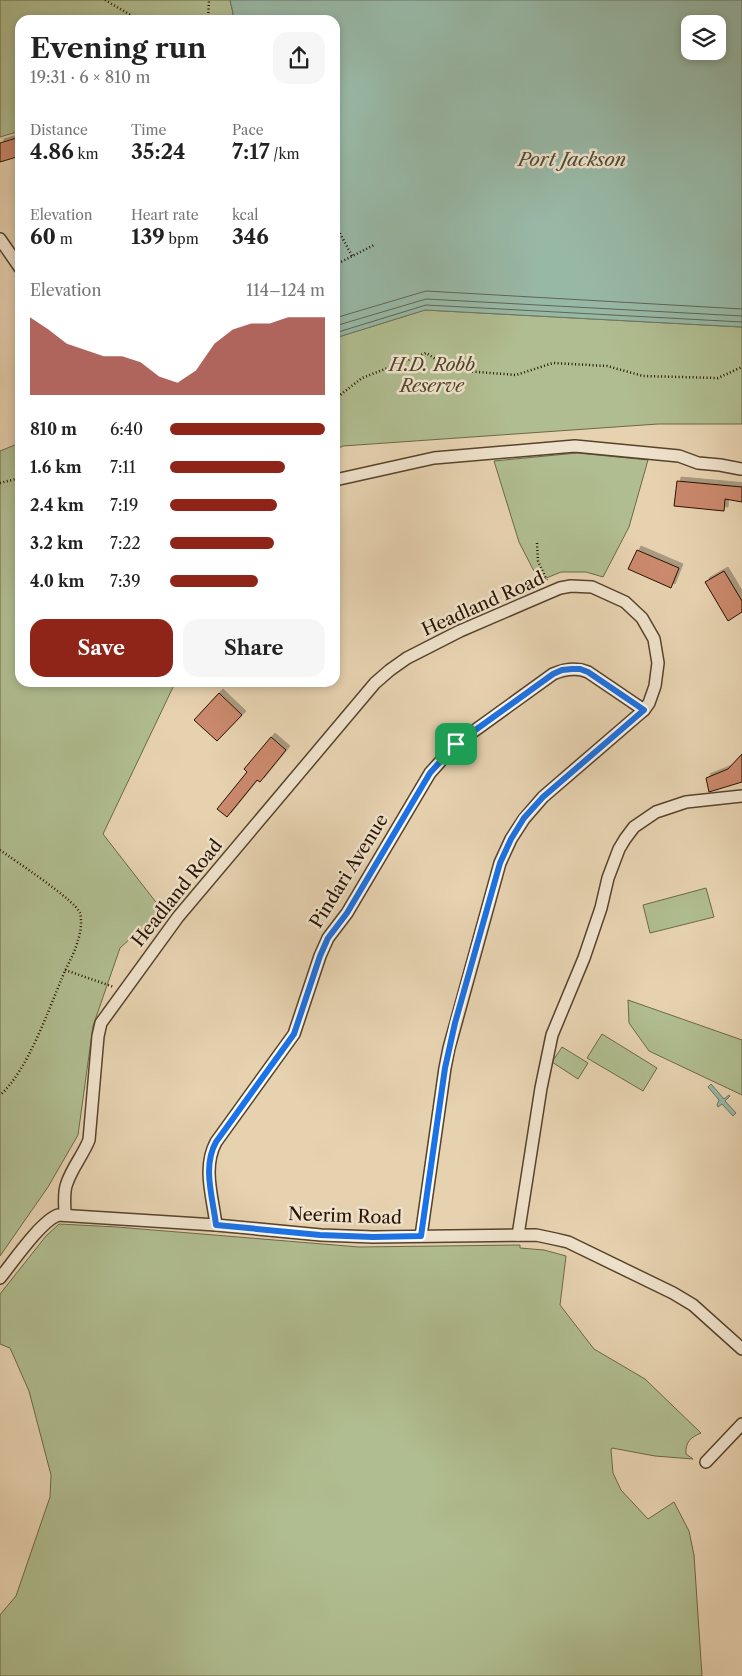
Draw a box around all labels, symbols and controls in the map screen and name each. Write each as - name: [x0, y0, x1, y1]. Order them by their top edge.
- map controls: [681, 15, 726, 60]
- button: layers: [681, 15, 726, 60]
- text: Evening run: [30, 31, 206, 65]
- button: share: [273, 32, 325, 84]
- text: 19:31 · 6 × 810 m: [30, 67, 150, 87]
- text: Distance: [30, 121, 88, 139]
- text: Time: [131, 121, 166, 139]
- text: Pace: [232, 121, 264, 139]
- text: 4.86: [30, 139, 74, 164]
- text: 35:24: [131, 139, 186, 164]
- text: 7:17: [232, 139, 270, 164]
- text: km: [74, 145, 99, 163]
- text: /km: [270, 145, 300, 163]
- water label: Port Jackson: [516, 148, 626, 171]
- text: Elevation: [30, 206, 93, 224]
- text: Heart rate: [131, 206, 198, 224]
- text: kcal: [232, 206, 258, 224]
- text: 60: [30, 224, 56, 249]
- text: 139: [131, 224, 165, 249]
- text: 346: [232, 224, 269, 249]
- text: m: [56, 230, 73, 248]
- text: bpm: [165, 230, 199, 248]
- text: Elevation: [30, 280, 101, 300]
- text: 114–124 m: [246, 280, 325, 300]
- park label: H.D. Robb Reserve: [387, 354, 475, 397]
- text: 810 m: [30, 419, 77, 439]
- text: 6:40: [110, 419, 143, 439]
- text: 1.6 km: [30, 457, 82, 477]
- text: 7:11: [110, 457, 136, 477]
- text: 2.4 km: [30, 495, 84, 515]
- text: 7:19: [110, 495, 138, 515]
- text: 3.2 km: [30, 533, 83, 553]
- text: 7:22: [110, 533, 141, 553]
- street label: Headland Road: [418, 567, 548, 641]
- text: 4.0 km: [30, 571, 84, 591]
- text: 7:39: [110, 571, 141, 591]
- button: Save: [30, 619, 173, 677]
- button: Share: [183, 619, 325, 677]
- pin: [435, 723, 477, 765]
- icon: arrive: [442, 730, 470, 758]
- street label: Pindari Avenue: [305, 810, 393, 932]
- street label: Headland Road: [127, 835, 227, 951]
- street label: Neerim Road: [288, 1203, 402, 1229]

